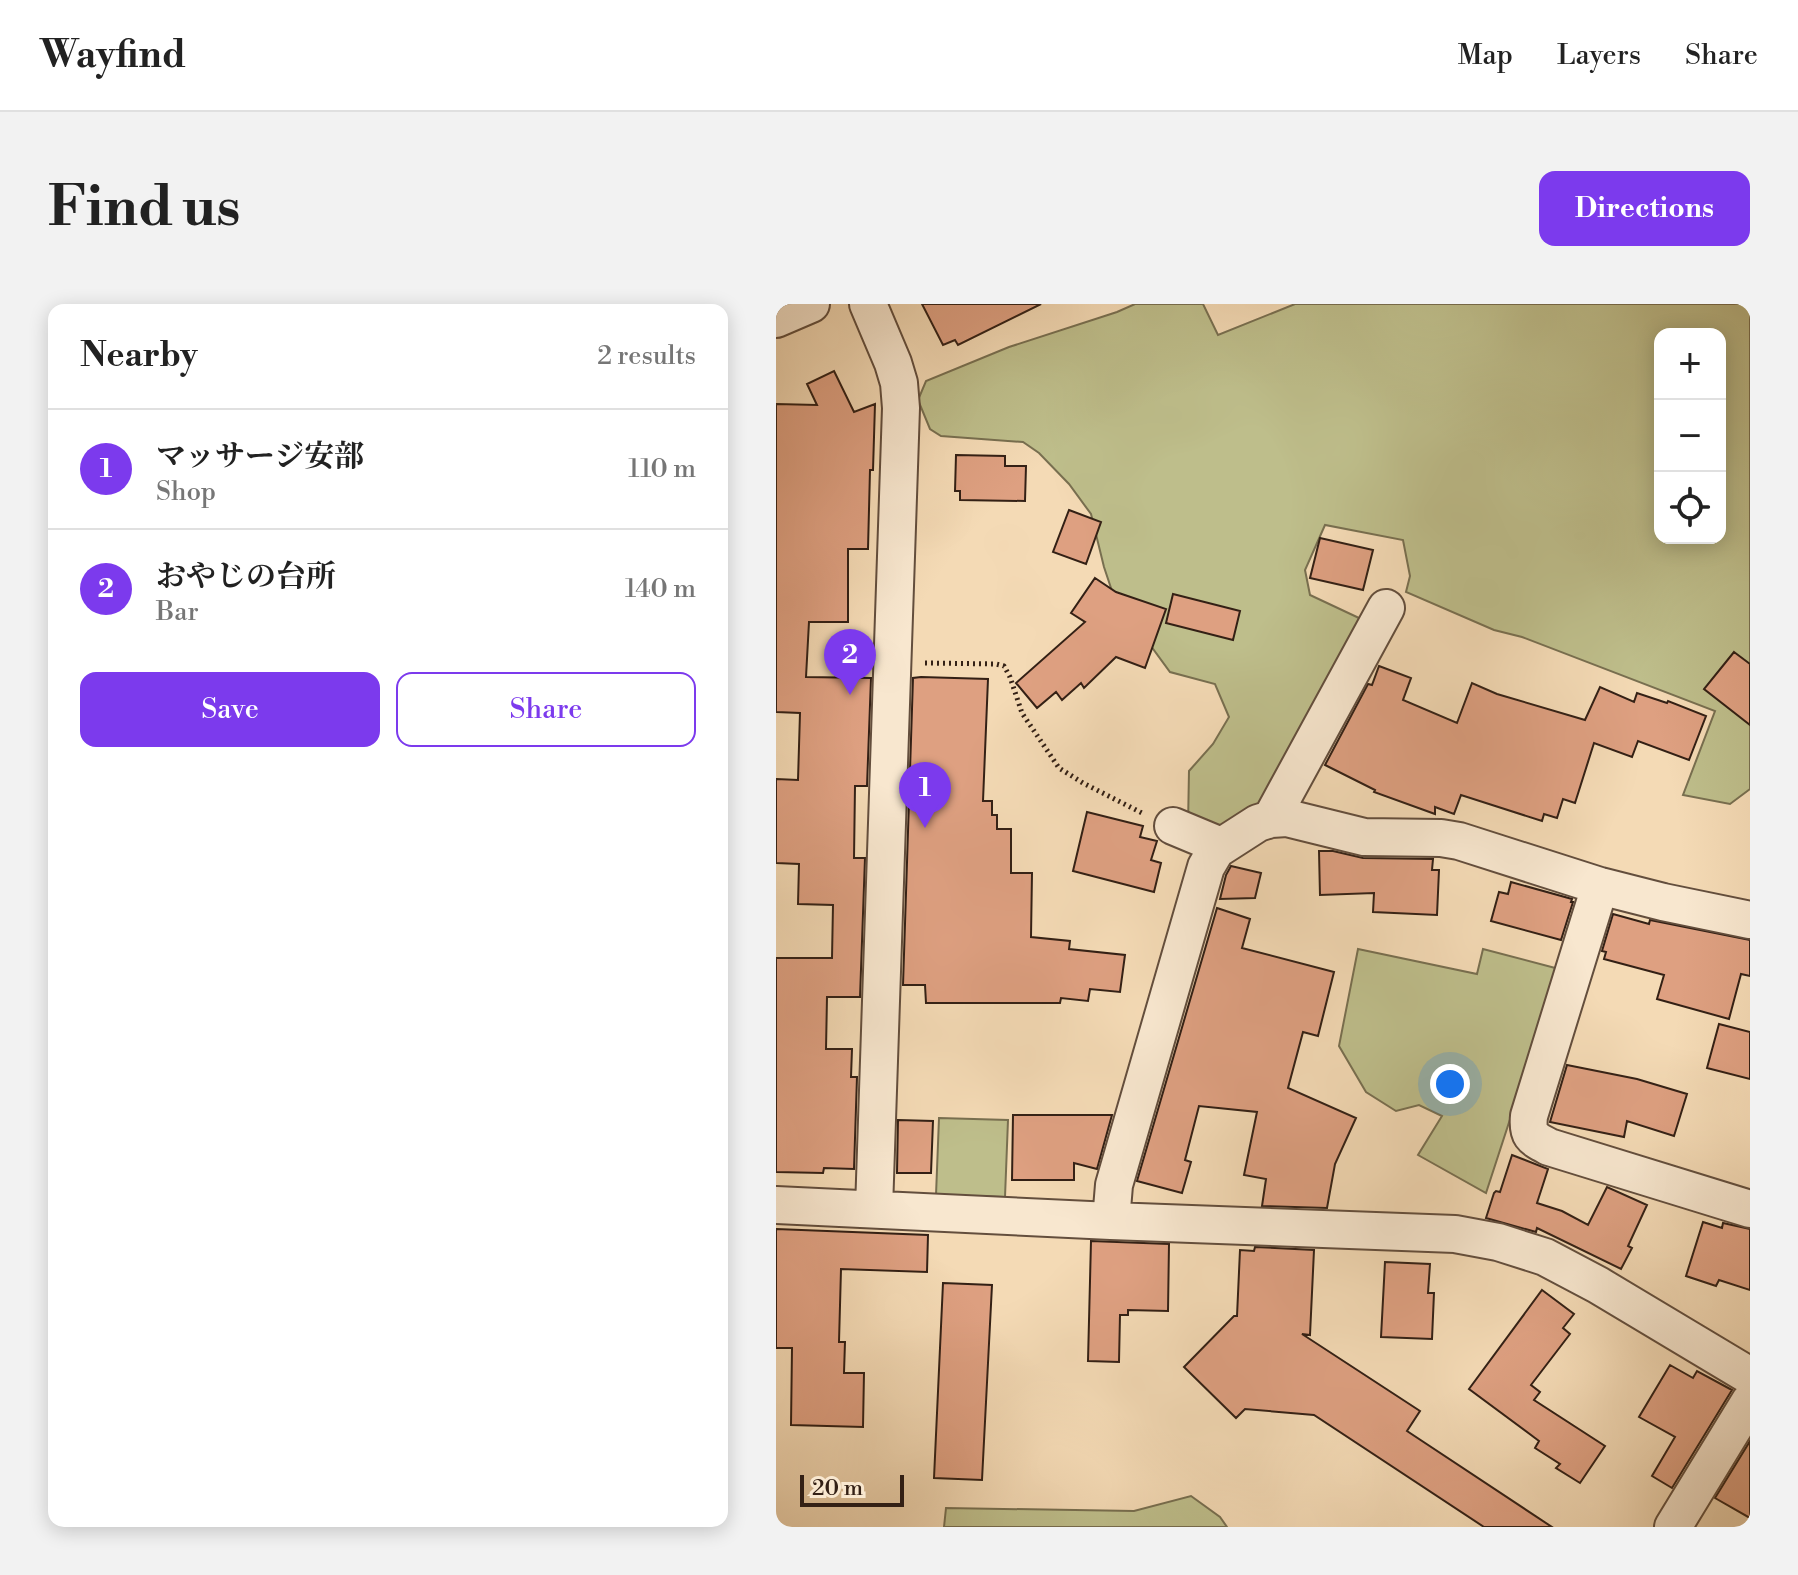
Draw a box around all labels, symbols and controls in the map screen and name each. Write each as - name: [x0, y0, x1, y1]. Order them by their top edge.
- text: Wayfind: [40, 32, 186, 79]
- text: Map: [1458, 38, 1513, 73]
- text: Layers: [1557, 38, 1641, 73]
- text: Share: [1685, 38, 1758, 73]
- button: Directions: [1539, 171, 1750, 246]
- text: Find us: [48, 173, 241, 243]
- map controls: [1654, 328, 1726, 544]
- button: +: [1654, 328, 1726, 400]
- text: Nearby: [80, 335, 198, 377]
- text: 2 results: [597, 340, 696, 372]
- button: −: [1654, 400, 1726, 472]
- text: マッサージ安部: [156, 438, 364, 476]
- text: 1: [100, 453, 112, 485]
- text: 110 m: [628, 453, 696, 485]
- button: locate: [1654, 472, 1726, 544]
- text: Shop: [156, 476, 216, 508]
- text: おやじの台所: [156, 558, 336, 596]
- text: 2: [98, 573, 114, 605]
- text: 140 m: [625, 573, 696, 605]
- text: Bar: [156, 596, 199, 628]
- pin: 2: [824, 629, 876, 695]
- button: Save: [80, 672, 380, 747]
- button: Share: [396, 672, 696, 747]
- pin: 1: [899, 762, 951, 828]
- your location: [1430, 1064, 1470, 1104]
- scale bar: [800, 1471, 904, 1507]
- text: 20 m: [812, 1475, 863, 1502]

